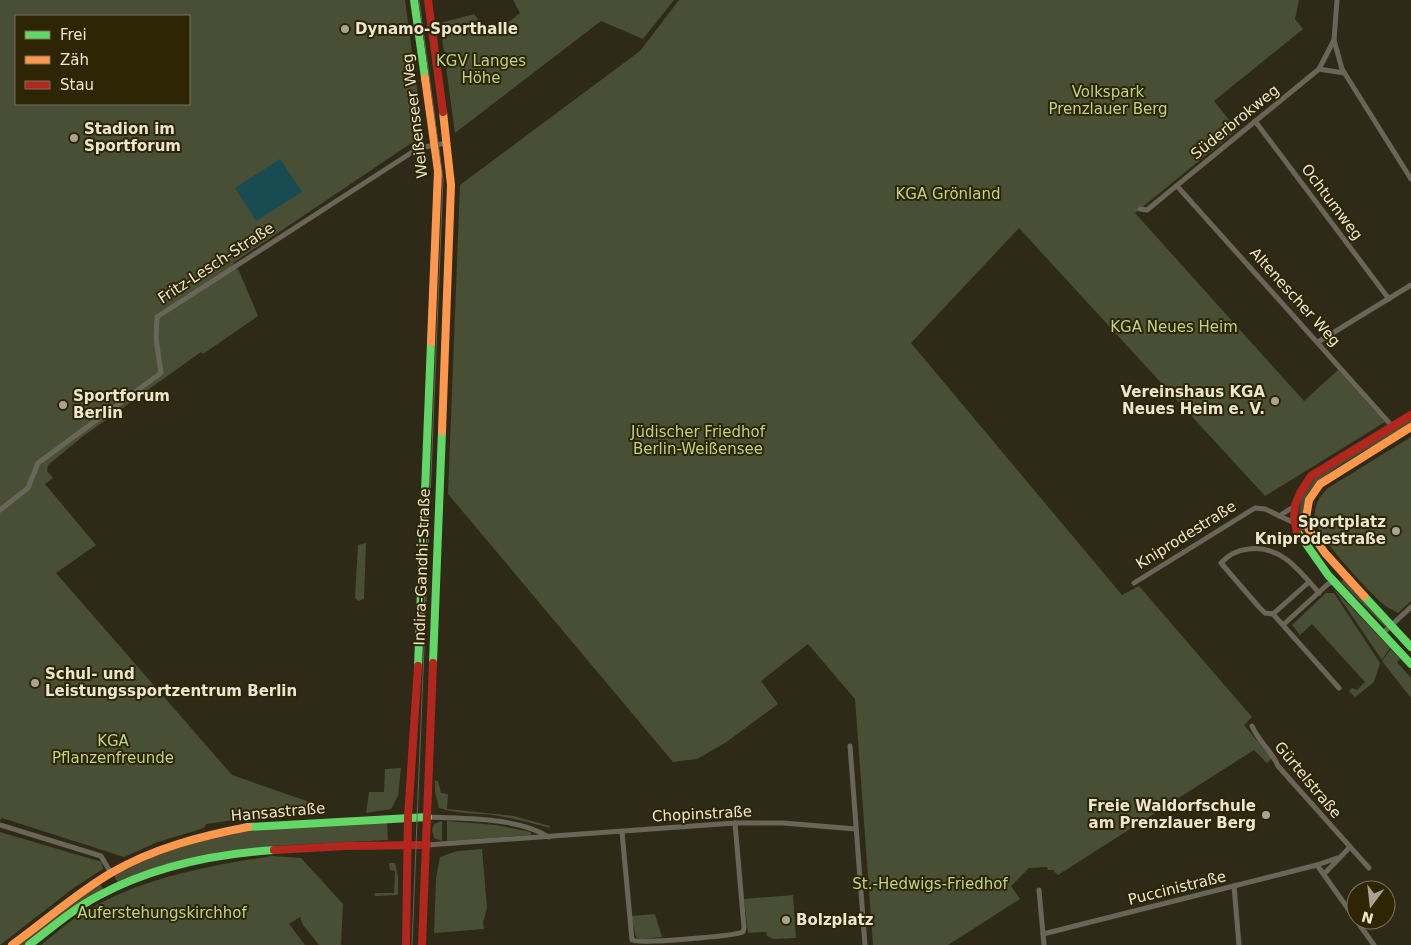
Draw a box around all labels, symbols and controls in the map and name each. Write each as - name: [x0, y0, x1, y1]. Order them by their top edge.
- legend: [15, 15, 190, 105]
- place label: Dynamo-Sporthalle: [355, 20, 518, 38]
- marker: Dynamo-Sporthalle: [339, 23, 351, 35]
- text: Frei: [60, 26, 87, 44]
- text: Zäh: [60, 51, 89, 69]
- park label: KGV Langes Höhe: [436, 52, 526, 87]
- street label: Weißenseer Weg: [398, 53, 432, 179]
- text: Stau: [60, 76, 94, 94]
- street label: Süderbrokweg: [1187, 81, 1283, 163]
- park label: Volkspark Prenzlauer Berg: [1048, 83, 1168, 118]
- place label: Stadion im Sportforum: [84, 120, 181, 155]
- marker: Stadion im Sportforum: [68, 132, 80, 144]
- street label: Ochtumweg: [1298, 160, 1366, 244]
- park label: KGA Grönland: [895, 185, 1001, 203]
- street label: Fritz-Lesch-Straße: [155, 219, 277, 307]
- street label: Altenescher Weg: [1246, 244, 1344, 350]
- park label: KGA Neues Heim: [1110, 318, 1238, 336]
- place label: Vereinshaus KGA Neues Heim e. V.: [1121, 383, 1265, 418]
- place label: Sportforum Berlin: [73, 387, 170, 422]
- marker: Vereinshaus KGA Neues Heim e. V.: [1269, 395, 1281, 407]
- marker: Sportforum Berlin: [57, 399, 69, 411]
- park label: Jüdischer Friedhof Berlin-Weißensee: [630, 423, 766, 458]
- street label: Indira-Gandhi-Straße: [410, 488, 434, 646]
- street label: Kniprodestraße: [1133, 497, 1239, 573]
- place label: Sportplatz Kniprodestraße: [1255, 513, 1386, 548]
- marker: Sportplatz Kniprodestraße: [1390, 525, 1402, 537]
- place label: Schul- und Leistungssportzentrum Berlin: [45, 665, 297, 700]
- marker: Schul- und Leistungssportzentrum Berlin: [29, 677, 41, 689]
- park label: KGA Pflanzenfreunde: [52, 732, 174, 767]
- street label: Gürtelstraße: [1271, 738, 1345, 822]
- place label: Freie Waldorfschule am Prenzlauer Berg: [1088, 797, 1256, 832]
- street label: Hansastraße: [230, 799, 326, 825]
- street label: Chopinstraße: [652, 802, 752, 826]
- marker: Freie Waldorfschule am Prenzlauer Berg: [1260, 809, 1272, 821]
- street label: Puccinistraße: [1126, 867, 1228, 909]
- park label: St.-Hedwigs-Friedhof: [852, 875, 1008, 893]
- north arrow: [1346, 880, 1396, 930]
- park label: Auferstehungskirchhof: [77, 904, 248, 922]
- text: N: [1360, 908, 1375, 927]
- place label: Bolzplatz: [796, 911, 874, 929]
- marker: Bolzplatz: [780, 914, 792, 926]

